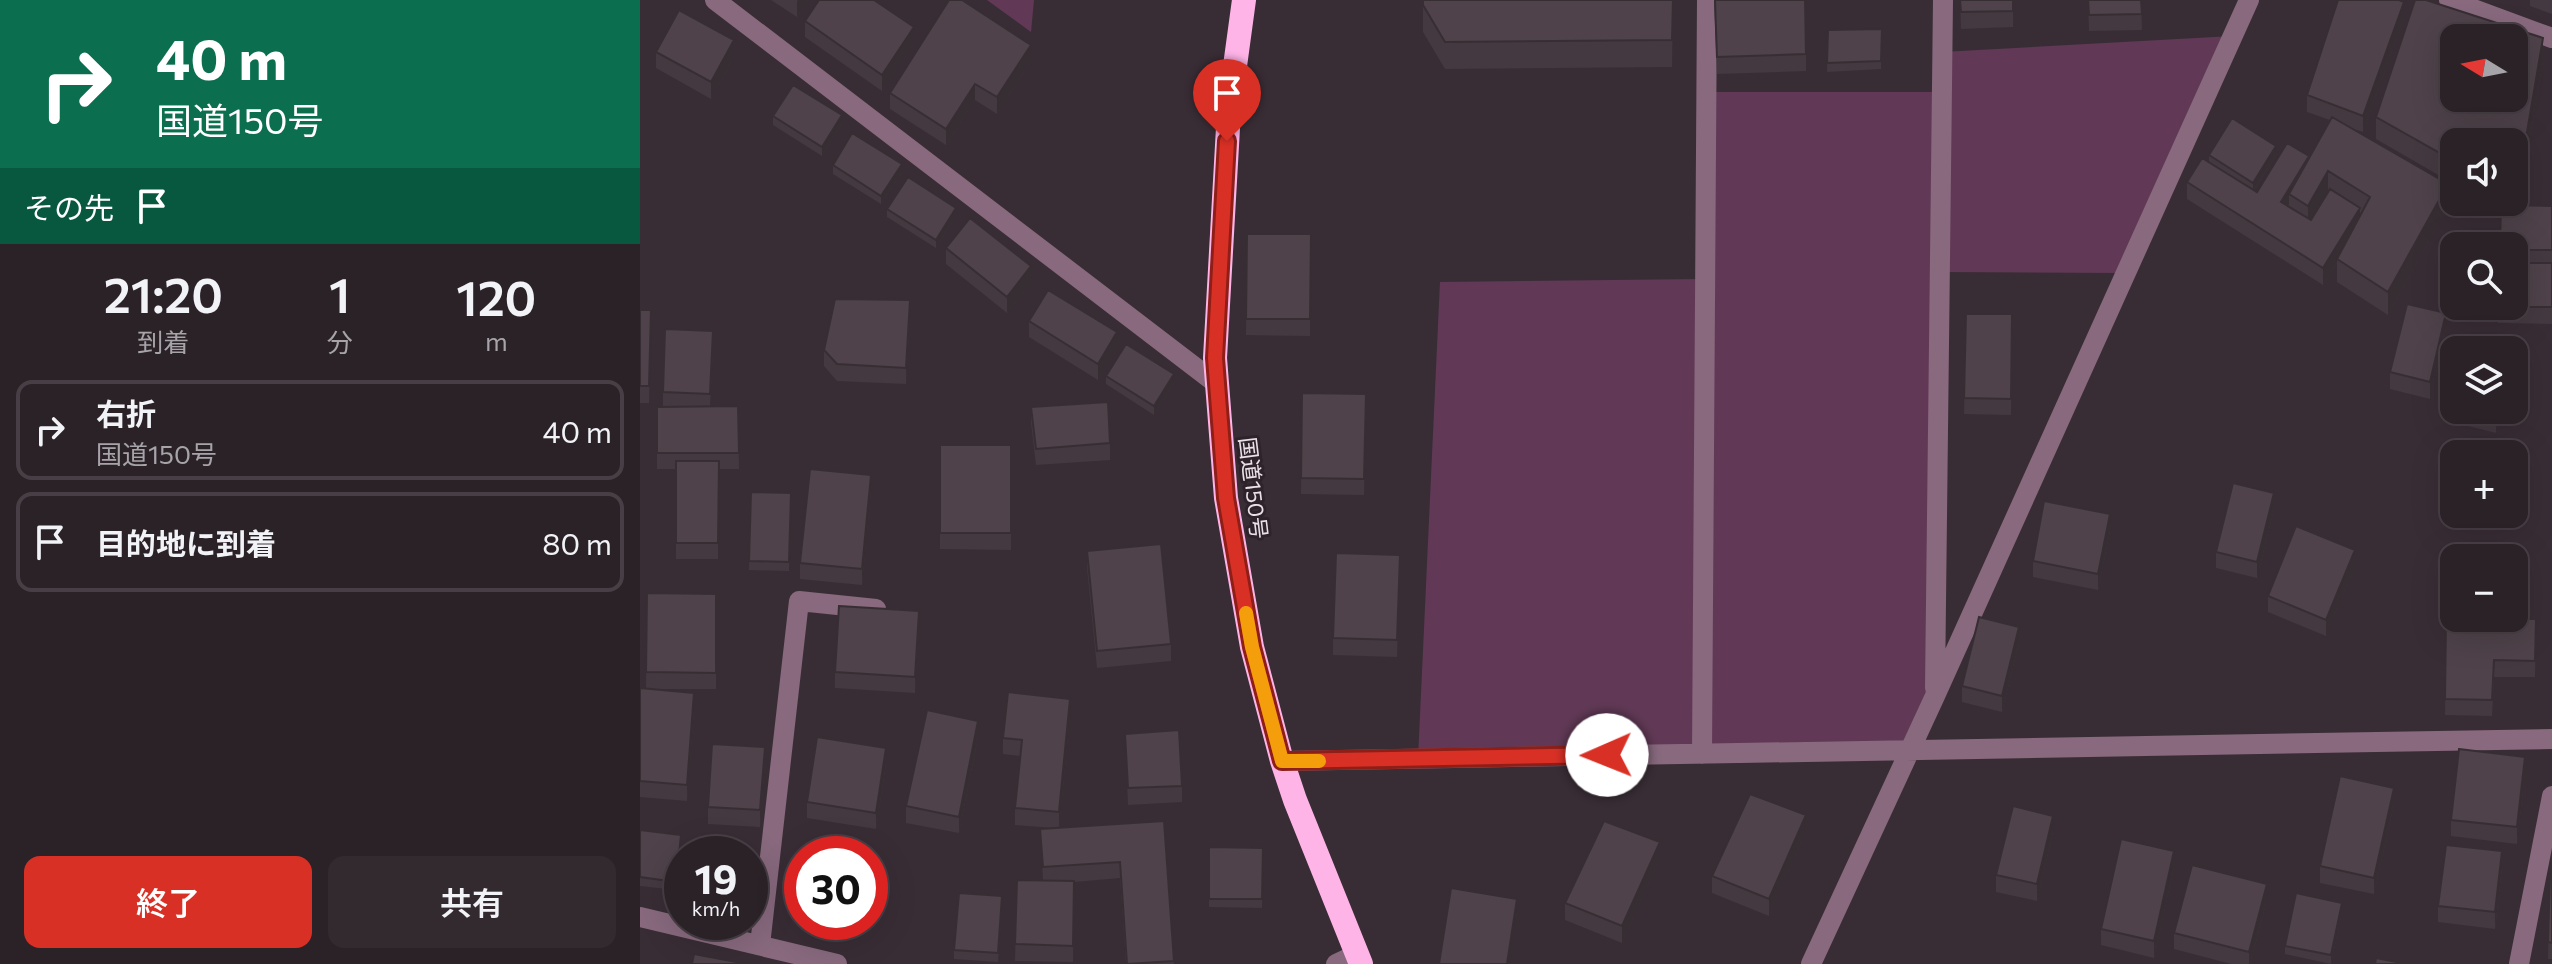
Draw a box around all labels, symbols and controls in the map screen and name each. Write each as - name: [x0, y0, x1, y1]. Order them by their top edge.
- text: 40 m: [156, 23, 287, 92]
- north arrow: [2440, 24, 2528, 112]
- map controls: [2440, 24, 2528, 632]
- icon: right: [24, 32, 128, 136]
- pin: [1193, 59, 1261, 141]
- icon: arrive: [1205, 71, 1249, 115]
- text: 国道150号: [156, 97, 324, 141]
- button: sound: [2440, 128, 2528, 216]
- icon: arrive: [130, 184, 174, 228]
- text: その先: [24, 188, 114, 225]
- button: search: [2440, 232, 2528, 320]
- text: 21:20: [104, 264, 223, 323]
- text: 1: [329, 264, 350, 323]
- text: 120: [456, 267, 536, 326]
- text: m: [485, 325, 508, 356]
- text: 到着: [137, 326, 189, 357]
- text: 分: [327, 326, 353, 357]
- button: layers: [2440, 336, 2528, 424]
- text: 右折: [96, 394, 156, 431]
- icon: right: [28, 408, 72, 452]
- text: 40 m: [543, 412, 612, 449]
- street label: 国道150号: [1234, 436, 1274, 540]
- text: 国道150号: [96, 438, 217, 469]
- button: +: [2440, 440, 2528, 528]
- icon: arrive: [28, 520, 72, 564]
- text: 目的地に到着: [96, 524, 276, 561]
- text: 80 m: [542, 524, 612, 561]
- button: −: [2440, 544, 2528, 632]
- position arrow: [1565, 713, 1649, 797]
- speed limit sign: 30: [784, 836, 888, 940]
- text: 19: [695, 853, 737, 902]
- button: 終了: [24, 856, 312, 948]
- button: 共有: [328, 856, 616, 948]
- text: km/h: [692, 896, 740, 920]

